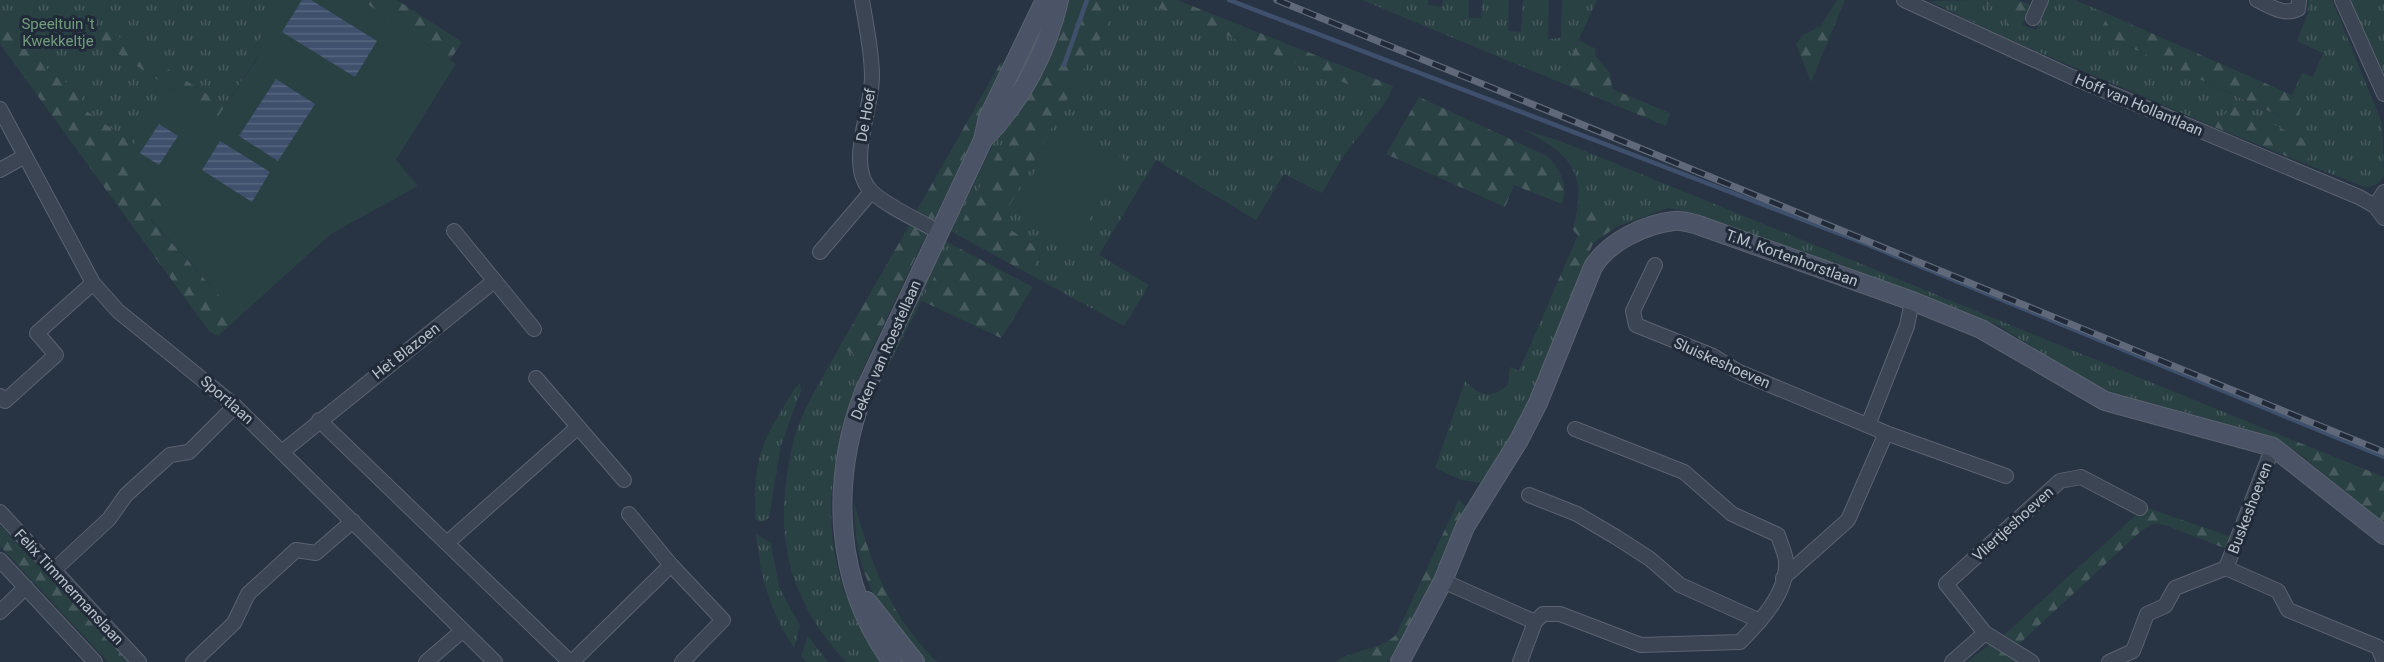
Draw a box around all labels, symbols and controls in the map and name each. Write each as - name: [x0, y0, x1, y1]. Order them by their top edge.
- park label: Speeltuin 't Kwekkeltje: [21, 15, 95, 50]
- street label: Hoff van Hollantlaan: [2072, 70, 2206, 140]
- street label: De Hoef: [852, 86, 880, 143]
- street label: T.M. Kortenhorstlaan: [1723, 226, 1861, 290]
- street label: Deken van Roestellaan: [847, 277, 925, 423]
- street label: Het Blazoen: [369, 319, 443, 383]
- street label: Sluiskeshoeven: [1671, 334, 1773, 392]
- street label: Sportlaan: [197, 372, 257, 428]
- street label: Buskeshoeven: [2224, 460, 2276, 556]
- street label: Vliertjeshoeven: [1969, 483, 2057, 565]
- street label: Felix Timmermanslaan: [11, 525, 127, 649]

